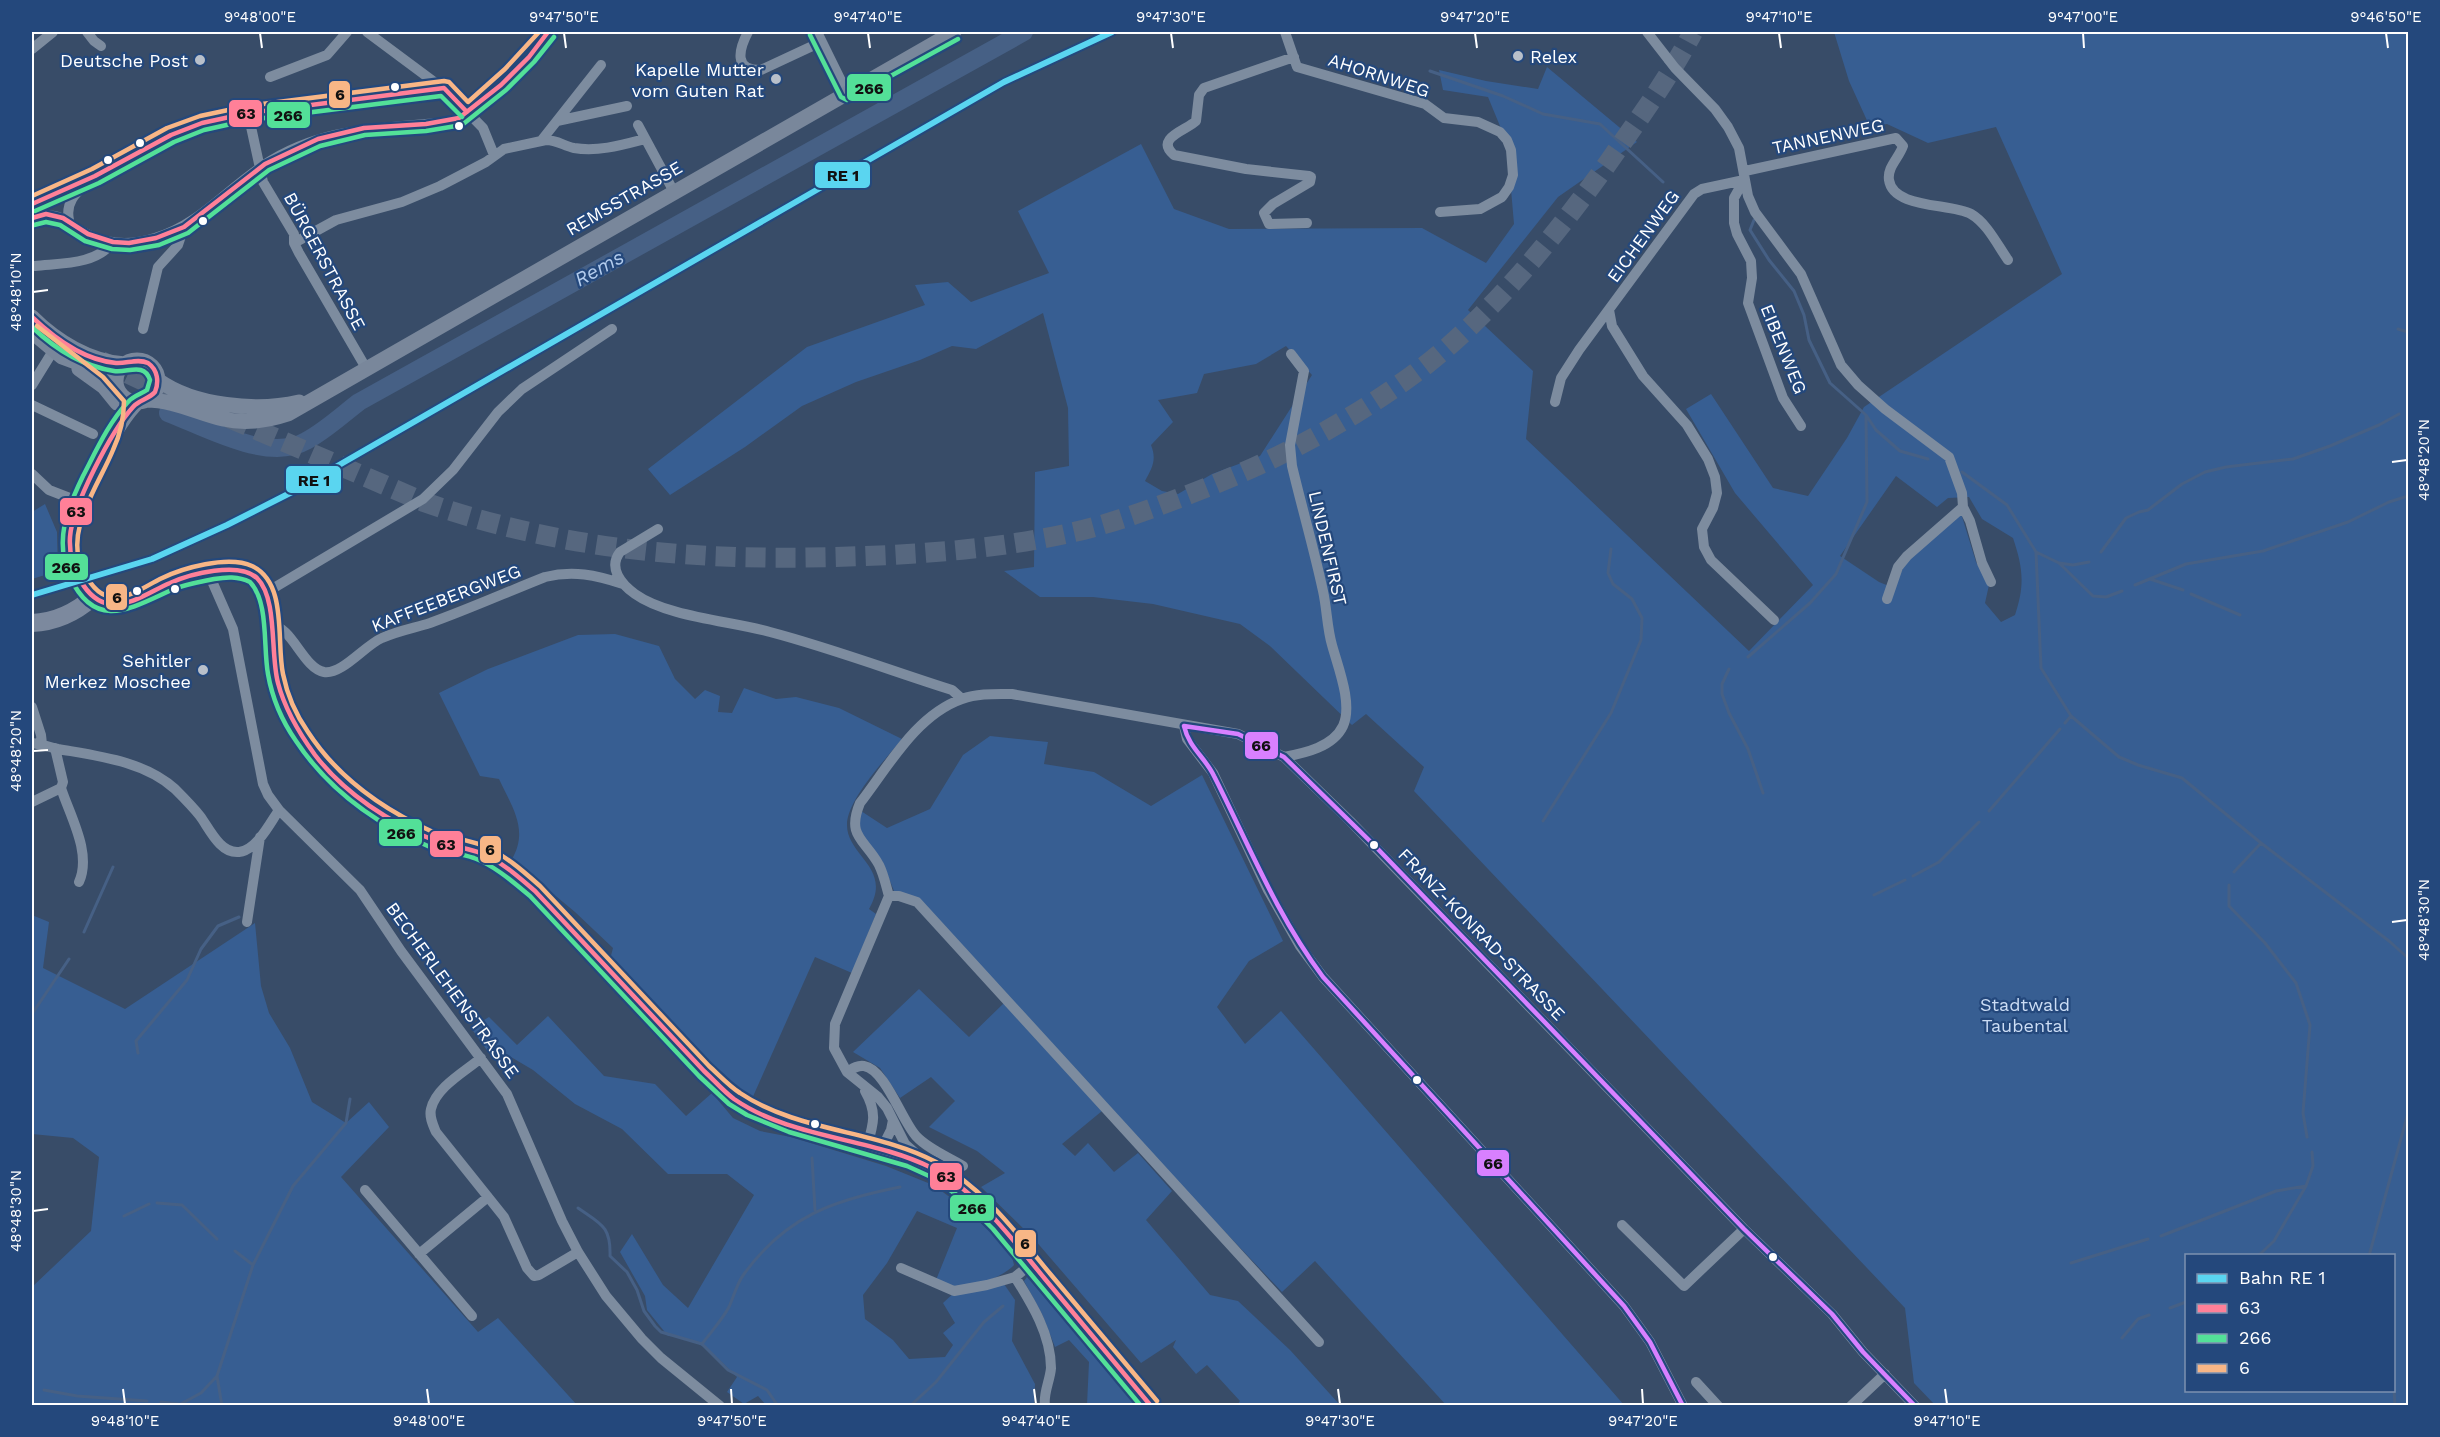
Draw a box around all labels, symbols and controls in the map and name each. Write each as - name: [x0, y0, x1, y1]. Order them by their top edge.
- text: 9°48'00"E: [224, 8, 296, 26]
- text: 9°47'50"E: [529, 8, 599, 26]
- text: 9°47'40"E: [834, 8, 902, 26]
- text: 9°47'30"E: [1136, 8, 1206, 26]
- text: 9°47'20"E: [1440, 8, 1510, 26]
- text: 9°47'10"E: [1746, 8, 1812, 26]
- text: 9°47'00"E: [2048, 8, 2118, 26]
- text: 9°46'50"E: [2350, 8, 2422, 26]
- place label: Relex: [1530, 46, 1577, 67]
- street label: AHORNWEG: [1326, 49, 1432, 101]
- marker: Relex: [1511, 49, 1525, 63]
- place label: Deutsche Post: [60, 50, 188, 71]
- marker: Deutsche Post: [193, 53, 207, 67]
- place label: Kapelle Mutter vom Guten Rat: [632, 59, 764, 101]
- marker: Kapelle Mutter vom Guten Rat: [769, 72, 783, 86]
- line badge: 266: [846, 73, 892, 102]
- text: 266: [854, 79, 884, 98]
- line badge: 6: [328, 80, 351, 109]
- unlabelled marker: [389, 81, 401, 93]
- text: 6: [335, 85, 345, 104]
- line badge: 63: [228, 99, 263, 128]
- line badge: 266: [266, 101, 311, 129]
- text: 63: [236, 104, 256, 123]
- text: 266: [273, 106, 303, 125]
- street label: TANNENWEG: [1770, 114, 1886, 158]
- unlabelled marker: [453, 120, 465, 132]
- unlabelled marker: [134, 137, 146, 149]
- unlabelled marker: [102, 154, 114, 166]
- street label: REMSSTRASSE: [562, 156, 686, 240]
- line badge: RE 1: [814, 161, 871, 189]
- text: RE 1: [827, 166, 859, 185]
- street label: EICHENWEG: [1603, 186, 1683, 286]
- street label: BÜRGERSTRASSE: [280, 189, 370, 333]
- unlabelled marker: [197, 215, 209, 227]
- water label: Rems: [570, 245, 628, 291]
- text: 48°48'10"N: [7, 252, 25, 332]
- street label: EIBENWEG: [1757, 301, 1811, 397]
- text: 48°48'20"N: [2415, 419, 2433, 501]
- line badge: RE 1: [285, 465, 342, 494]
- text: RE 1: [298, 471, 330, 490]
- street label: LINDENFIRST: [1305, 489, 1351, 608]
- line badge: 63: [59, 497, 93, 526]
- text: 63: [66, 502, 86, 521]
- line badge: 266: [44, 553, 89, 581]
- text: 266: [51, 558, 81, 577]
- street label: KAFFEEBERGWEG: [368, 560, 524, 636]
- line badge: 6: [105, 583, 128, 611]
- unlabelled marker: [169, 583, 181, 595]
- unlabelled marker: [131, 585, 143, 597]
- text: 6: [112, 588, 122, 607]
- place label: Sehitler Merkez Moschee: [45, 650, 191, 692]
- marker: Sehitler Merkez Moschee: [196, 663, 210, 677]
- text: 48°48'20"N: [7, 710, 25, 792]
- line badge: 66: [1244, 731, 1279, 760]
- text: 66: [1251, 736, 1271, 755]
- line badge: 266: [378, 818, 423, 847]
- text: 266: [386, 824, 416, 843]
- line badge: 63: [429, 830, 464, 858]
- text: 63: [436, 835, 456, 854]
- line badge: 6: [479, 835, 502, 864]
- unlabelled marker: [1368, 839, 1380, 851]
- text: 6: [485, 840, 495, 859]
- street label: FRANZ-KONRAD-STRASSE: [1394, 844, 1570, 1024]
- text: 48°48'30"N: [2415, 879, 2433, 961]
- street label: BECHERLEHENSTRASSE: [382, 898, 524, 1082]
- park label: Stadtwald Taubental: [1980, 994, 2070, 1036]
- unlabelled marker: [1411, 1074, 1423, 1086]
- unlabelled marker: [809, 1118, 821, 1130]
- line badge: 66: [1476, 1149, 1510, 1177]
- text: 66: [1483, 1154, 1503, 1173]
- line badge: 63: [929, 1162, 963, 1191]
- text: 63: [936, 1167, 956, 1186]
- text: 48°48'30"N: [7, 1170, 25, 1252]
- line badge: 266: [949, 1194, 995, 1222]
- text: 266: [957, 1199, 987, 1218]
- line badge: 6: [1014, 1229, 1037, 1258]
- text: 6: [1020, 1234, 1030, 1253]
- unlabelled marker: [1767, 1251, 1779, 1263]
- legend: [2185, 1254, 2395, 1392]
- text: Bahn RE 1: [2239, 1267, 2326, 1288]
- text: 63: [2239, 1297, 2260, 1318]
- text: 266: [2239, 1327, 2271, 1348]
- text: 6: [2239, 1357, 2250, 1378]
- text: 9°48'10"E: [91, 1412, 159, 1430]
- text: 9°48'00"E: [393, 1412, 465, 1430]
- text: 9°47'50"E: [697, 1412, 767, 1430]
- text: 9°47'40"E: [1002, 1412, 1070, 1430]
- text: 9°47'30"E: [1305, 1412, 1375, 1430]
- text: 9°47'20"E: [1608, 1412, 1678, 1430]
- text: 9°47'10"E: [1914, 1412, 1980, 1430]

